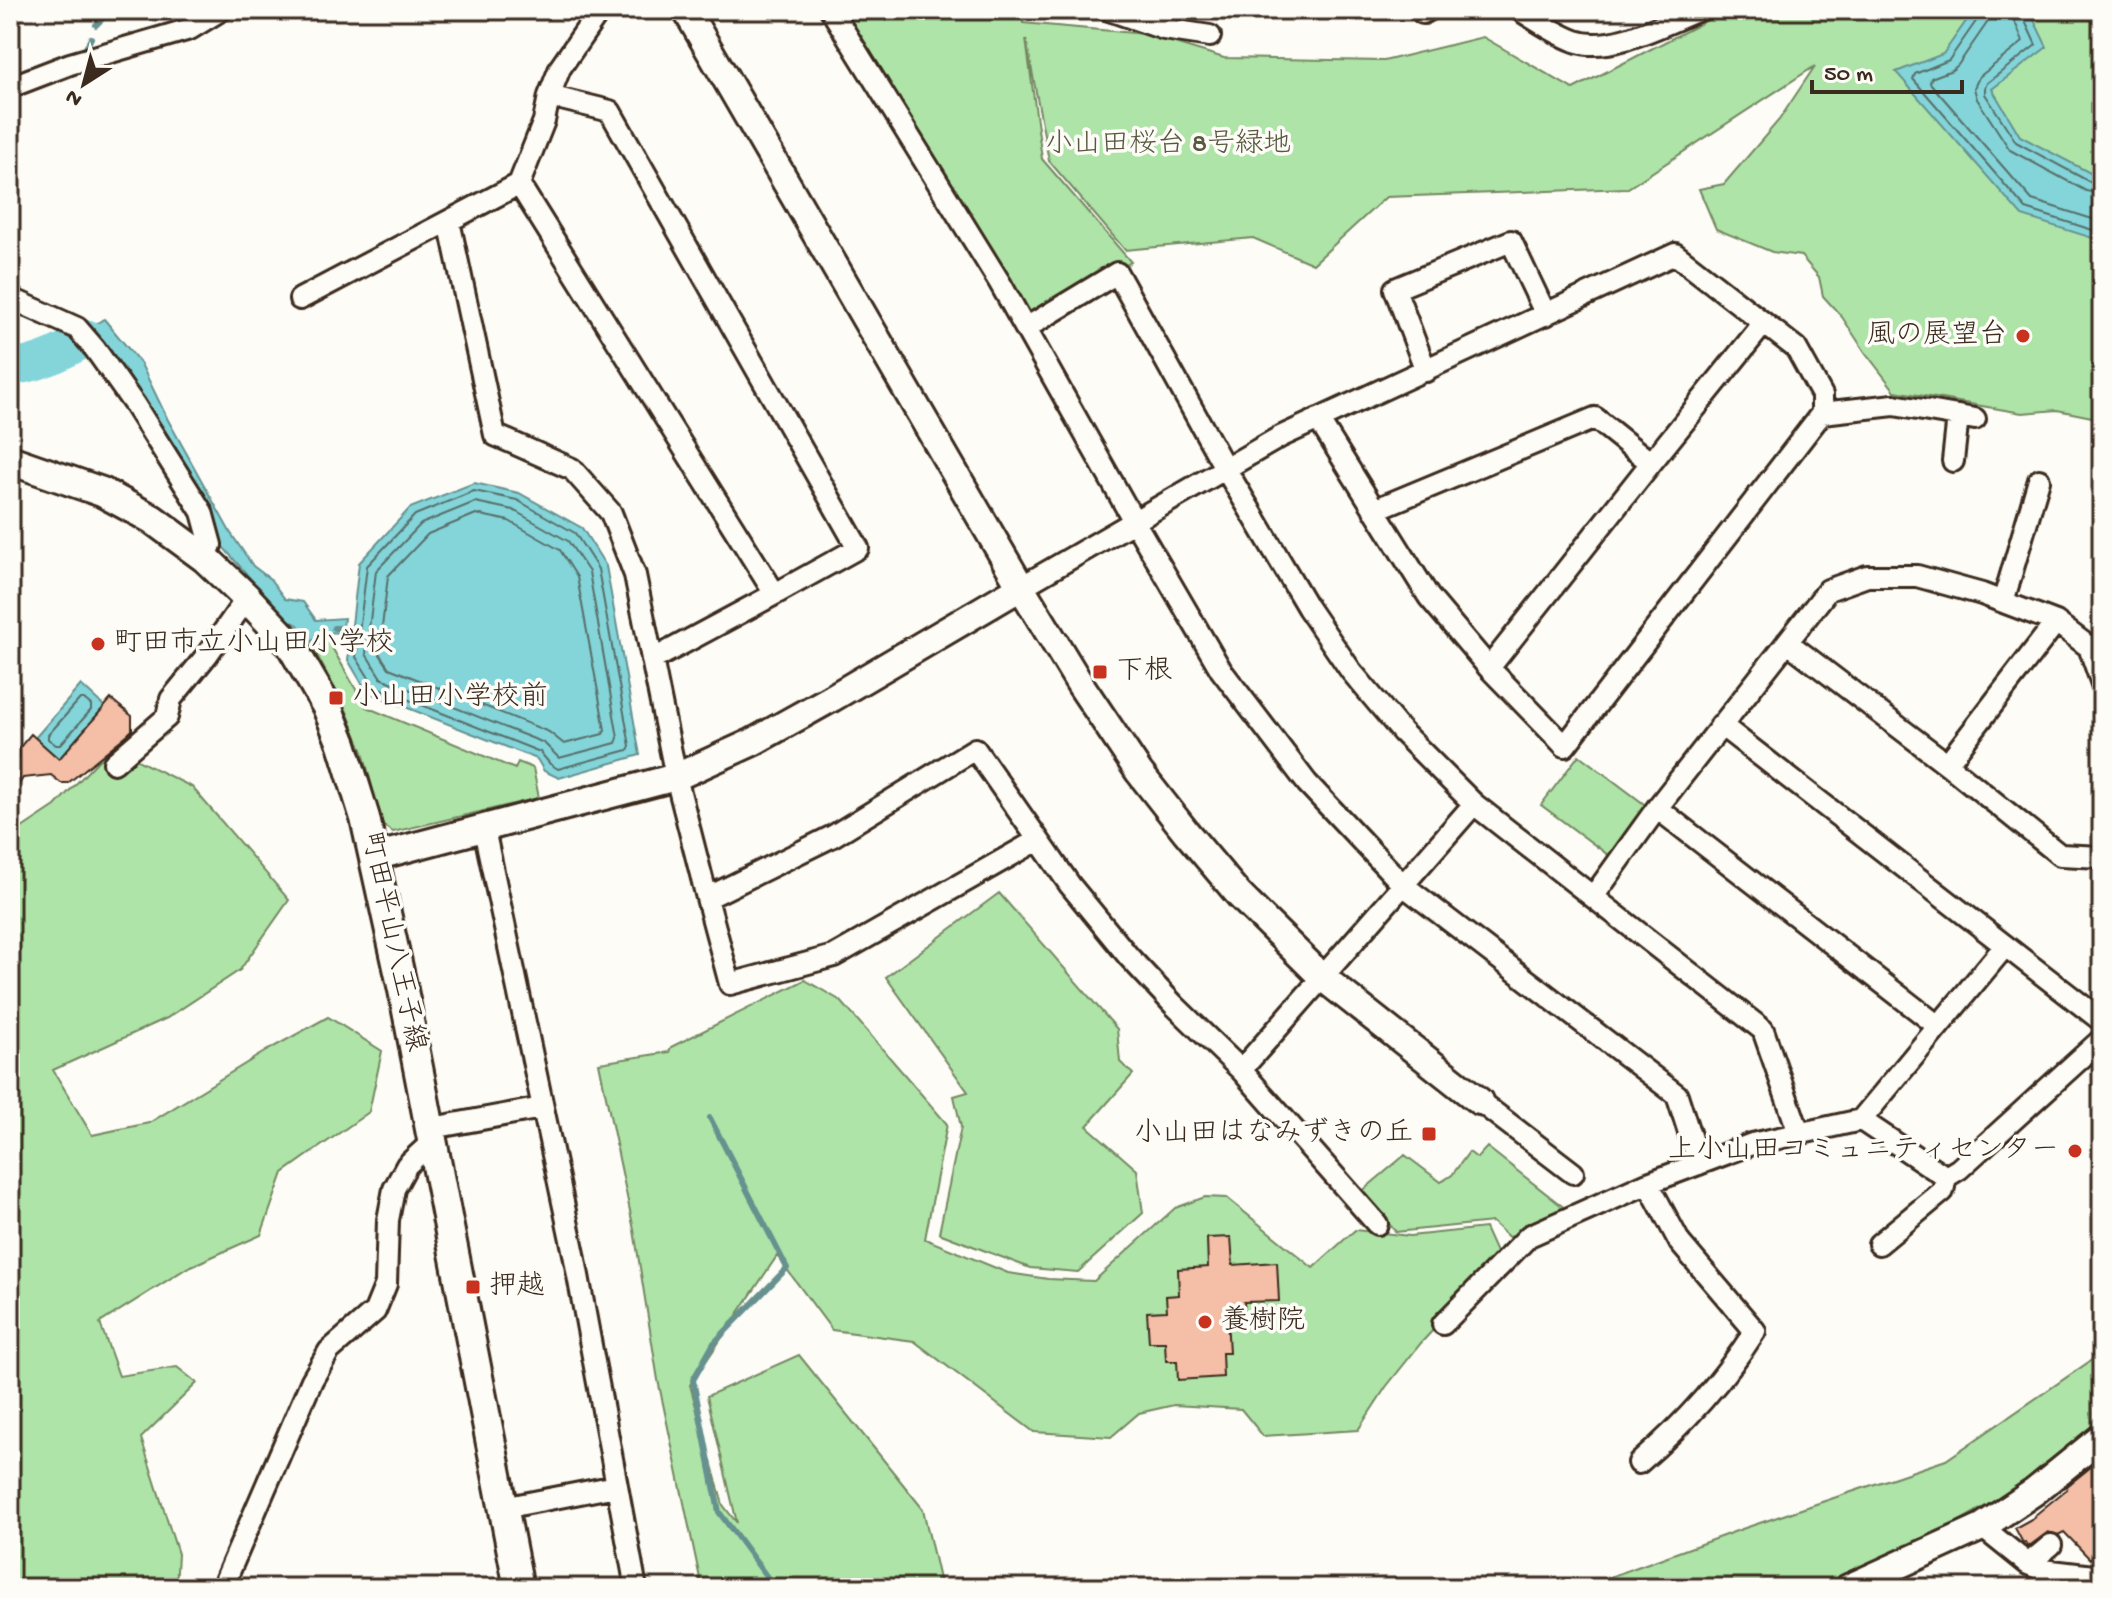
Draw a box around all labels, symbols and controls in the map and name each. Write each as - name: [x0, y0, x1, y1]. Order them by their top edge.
- north arrow: [44, 44, 124, 124]
- scale bar: [1812, 44, 1962, 94]
- text: 50 m: [1824, 61, 1873, 90]
- text: N: [61, 82, 88, 112]
- park label: 小山田桜台 8号緑地: [1045, 128, 1291, 162]
- place label: 風の展望台: [1867, 319, 2007, 353]
- marker: 風の展望台: [2014, 327, 2032, 345]
- place label: 町田市立小山田小学校: [114, 627, 394, 661]
- marker: 町田市立小山田小学校: [89, 635, 107, 653]
- place label: 下根: [1116, 655, 1172, 689]
- marker: 下根: [1091, 663, 1109, 681]
- place label: 小山田小学校前: [352, 681, 548, 715]
- marker: 小山田小学校前: [327, 689, 345, 707]
- street label: 町田平山八王子線: [353, 829, 432, 1055]
- place label: 小山田はなみずきの丘: [1134, 1117, 1413, 1151]
- marker: 小山田はなみずきの丘: [1420, 1125, 1438, 1143]
- place label: 上小山田コミュニティセンター: [1668, 1135, 2059, 1168]
- marker: 上小山田コミュニティセンター: [2066, 1142, 2084, 1160]
- place label: 押越: [489, 1270, 545, 1304]
- marker: 押越: [464, 1278, 482, 1296]
- place label: 養樹院: [1221, 1304, 1305, 1339]
- marker: 養樹院: [1196, 1313, 1214, 1331]

